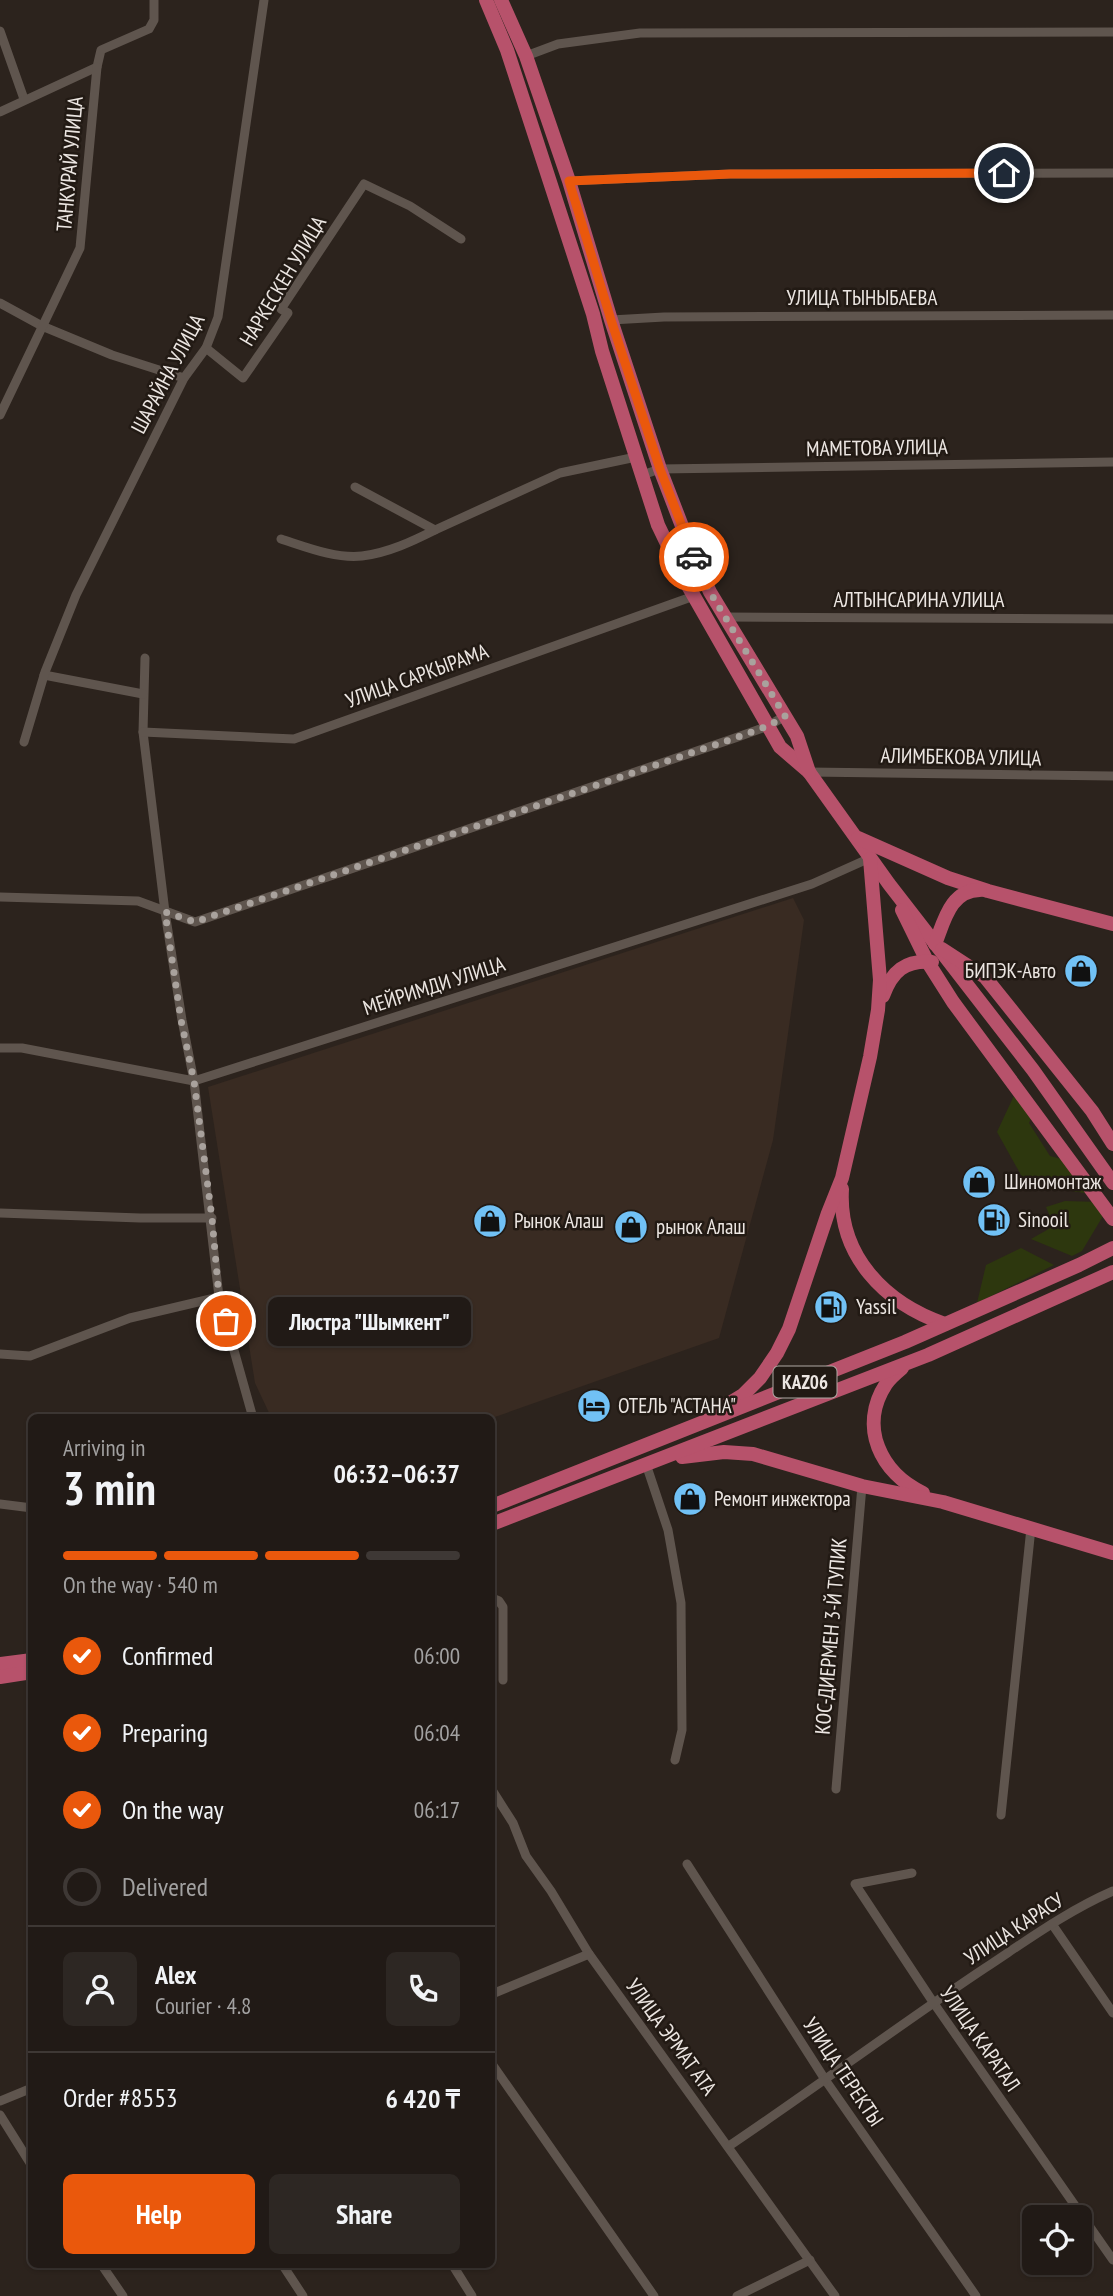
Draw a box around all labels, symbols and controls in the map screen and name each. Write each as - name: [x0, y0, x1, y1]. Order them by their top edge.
- street label: ТАНКУРАЙ УЛИЦА: [50, 95, 89, 233]
- pin: [974, 143, 1034, 203]
- icon: home: [985, 154, 1023, 192]
- street label: НАРКЕСКЕН УЛИЦА: [233, 211, 332, 351]
- street label: УЛИЦА ТЫНЫБАЕВА: [787, 284, 937, 311]
- street label: ШАРАЙНА УЛИЦА: [125, 309, 210, 438]
- street label: МАМЕТОВА УЛИЦА: [806, 433, 948, 462]
- courier: [659, 522, 729, 592]
- icon: car: [675, 538, 713, 576]
- street label: АЛТЫНСАРИНА УЛИЦА: [833, 586, 1005, 613]
- street label: УЛИЦА САРКЫРАМА: [342, 637, 492, 714]
- street label: АЛИМБЕКОВА УЛИЦА: [880, 742, 1042, 771]
- street label: МЕЙРИМДИ УЛИЦА: [359, 950, 508, 1021]
- shop icon: БИПЭК-Авто: [1062, 952, 1100, 990]
- place label: БИПЭК-Авто: [965, 957, 1056, 984]
- shop icon: Шиномонтаж: [960, 1163, 998, 1201]
- place label: Шиномонтаж: [1004, 1168, 1102, 1195]
- fuel station icon: Sinooil: [975, 1201, 1013, 1239]
- shop icon: Рынок Алаш: [471, 1202, 509, 1240]
- place label: Sinooil: [1018, 1206, 1068, 1233]
- place label: Рынок Алаш: [514, 1207, 604, 1234]
- shop icon: рынок Алаш: [612, 1208, 650, 1246]
- place label: рынок Алаш: [656, 1213, 746, 1240]
- fuel station icon: Yassil: [812, 1288, 850, 1326]
- pin: [196, 1291, 256, 1351]
- place label: Yassil: [856, 1293, 896, 1320]
- callout: Люстра "Шымкент": [268, 1296, 471, 1346]
- icon: bag: [207, 1302, 245, 1340]
- text: Люстра "Шымкент": [289, 1307, 450, 1336]
- road number: KАZ06: [774, 1366, 836, 1398]
- hotel icon: ОТЕЛЬ "АСТАНА": [575, 1387, 613, 1425]
- place label: ОТЕЛЬ "АСТАНА": [618, 1392, 736, 1419]
- text: Arriving in: [63, 1433, 145, 1462]
- text: 06:32–06:37: [333, 1457, 460, 1490]
- text: 3 min: [63, 1458, 156, 1518]
- shop icon: Ремонт инжектора: [671, 1480, 709, 1518]
- place label: Ремонт инжектора: [714, 1485, 851, 1512]
- street label: КОС-ДИЕРМЕН 3-Й ТУПИК: [808, 1537, 853, 1735]
- text: On the way · 540 m: [63, 1570, 218, 1599]
- icon: check: [63, 1637, 101, 1675]
- text: Confirmed: [122, 1639, 213, 1672]
- text: 06:00: [414, 1641, 460, 1670]
- icon: check: [63, 1714, 101, 1752]
- text: Preparing: [122, 1716, 208, 1749]
- text: 06:04: [414, 1718, 460, 1747]
- icon: check: [63, 1791, 101, 1829]
- text: On the way: [122, 1793, 224, 1826]
- text: 06:17: [414, 1795, 460, 1824]
- text: Delivered: [122, 1870, 208, 1903]
- street label: УЛИЦА КАРАСУ: [959, 1886, 1069, 1971]
- button: person: [63, 1952, 137, 2026]
- button: phone: [386, 1952, 460, 2026]
- text: Alex: [155, 1958, 196, 1991]
- street label: УЛИЦА ЭРМАТ АТА: [620, 1973, 723, 2100]
- street label: УЛИЦА КАРАТАЛ: [934, 1981, 1027, 2097]
- text: Courier · 4.8: [155, 1991, 251, 2020]
- street label: УЛИЦА ТЕРЕКТЫ: [797, 2012, 890, 2131]
- text: Order #8553: [63, 2081, 178, 2114]
- text: 6 420 ₸: [385, 2082, 460, 2115]
- button: Help: [63, 2174, 255, 2254]
- button: Share: [269, 2174, 460, 2254]
- map controls: [1022, 2205, 1092, 2275]
- button: locate: [1022, 2205, 1092, 2275]

